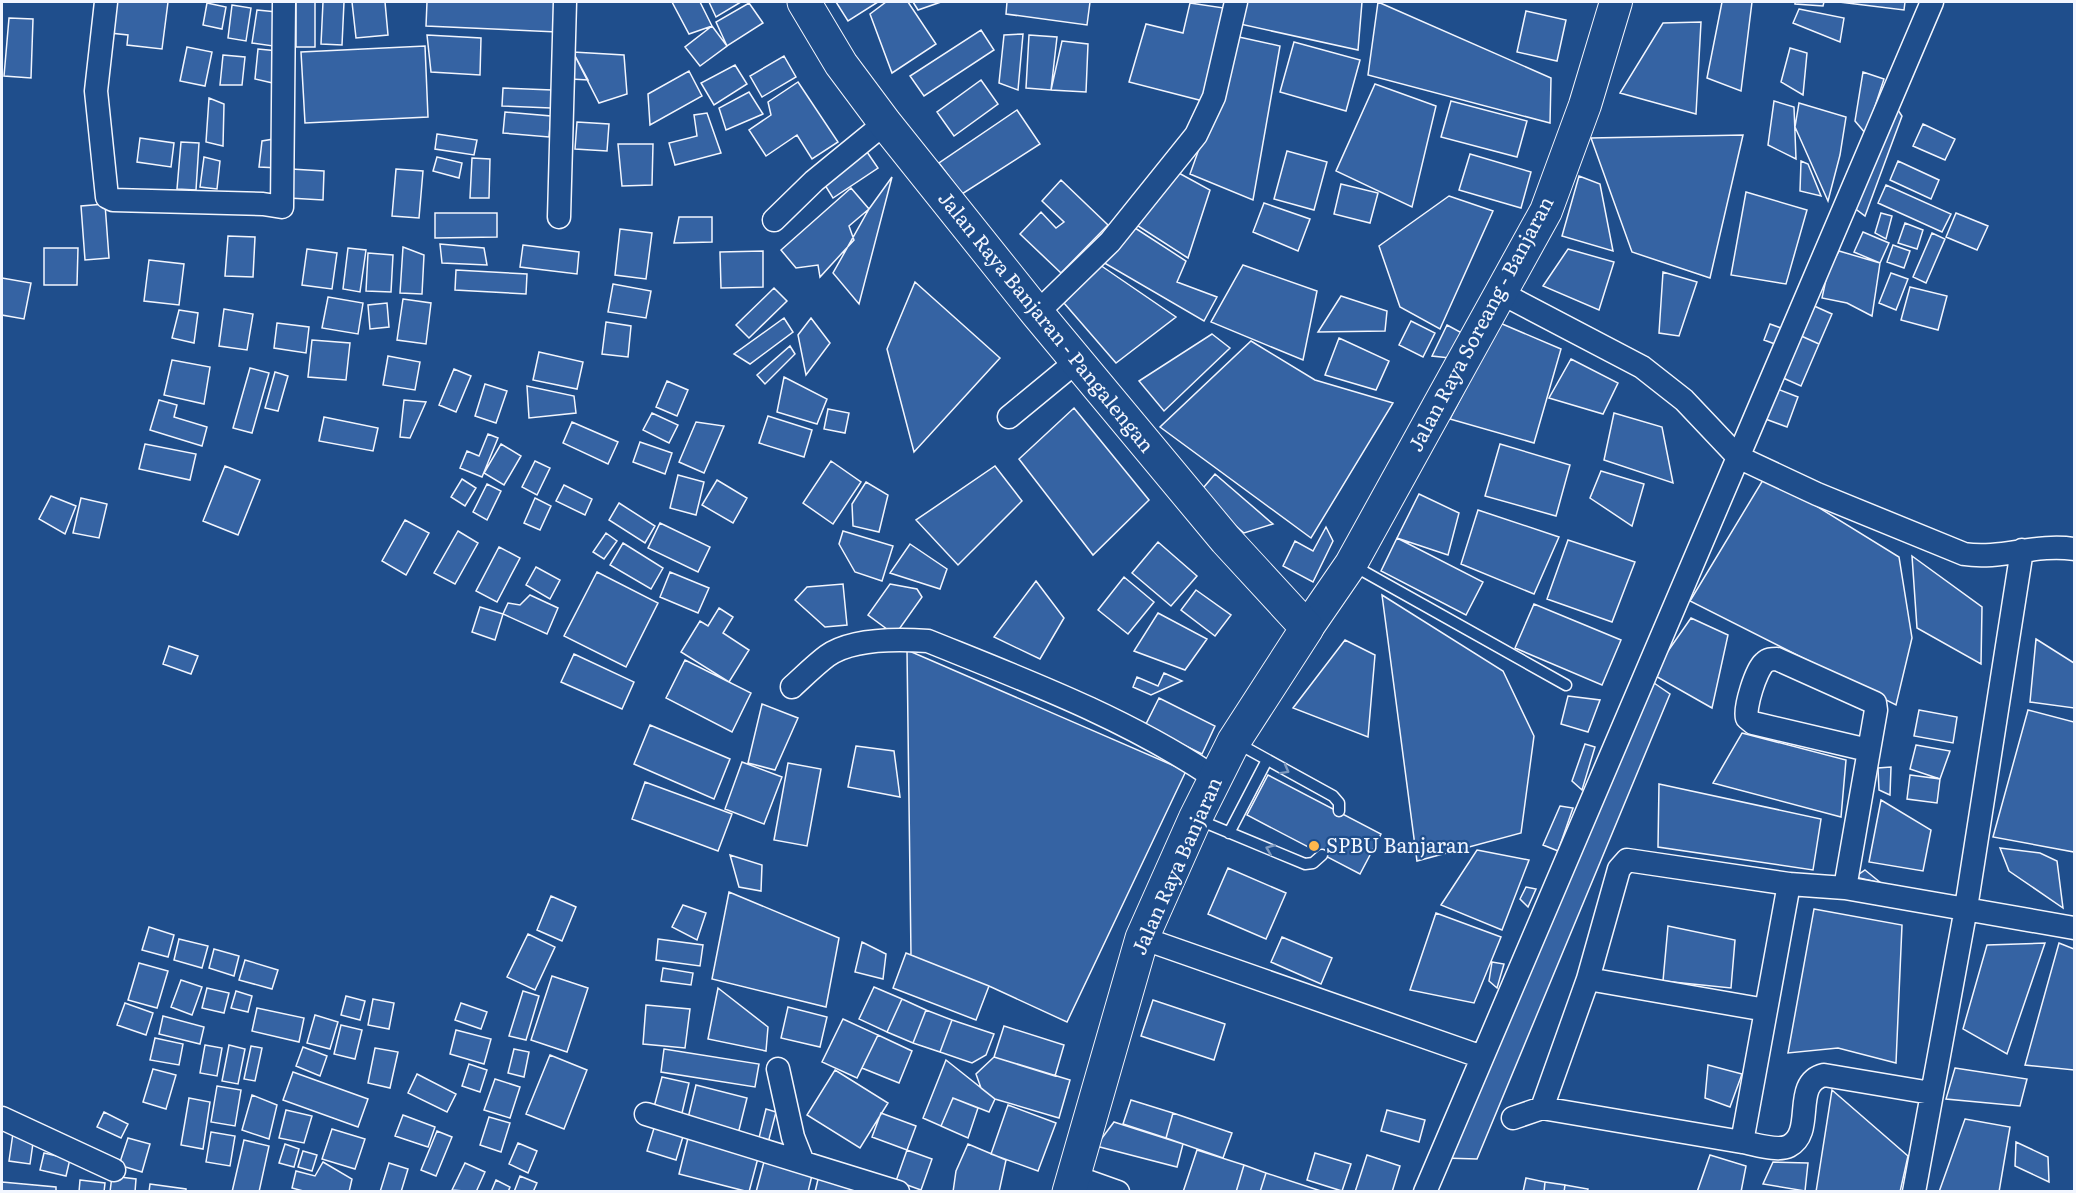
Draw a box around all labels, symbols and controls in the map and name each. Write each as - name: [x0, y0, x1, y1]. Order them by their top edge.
- street label: Jalan Raya Banjaran - Pangalengan: [932, 183, 1163, 458]
- street label: Jalan Raya Soreang - Banjaran: [1399, 190, 1559, 456]
- one-way arrow: [1279, 763, 1290, 774]
- street label: Jalan Raya Banjaran: [1122, 771, 1228, 959]
- place label: SPBU Banjaran: [1326, 829, 1470, 859]
- marker: SPBU Banjaran: [1307, 839, 1321, 853]
- one-way arrow: [1265, 844, 1276, 856]

